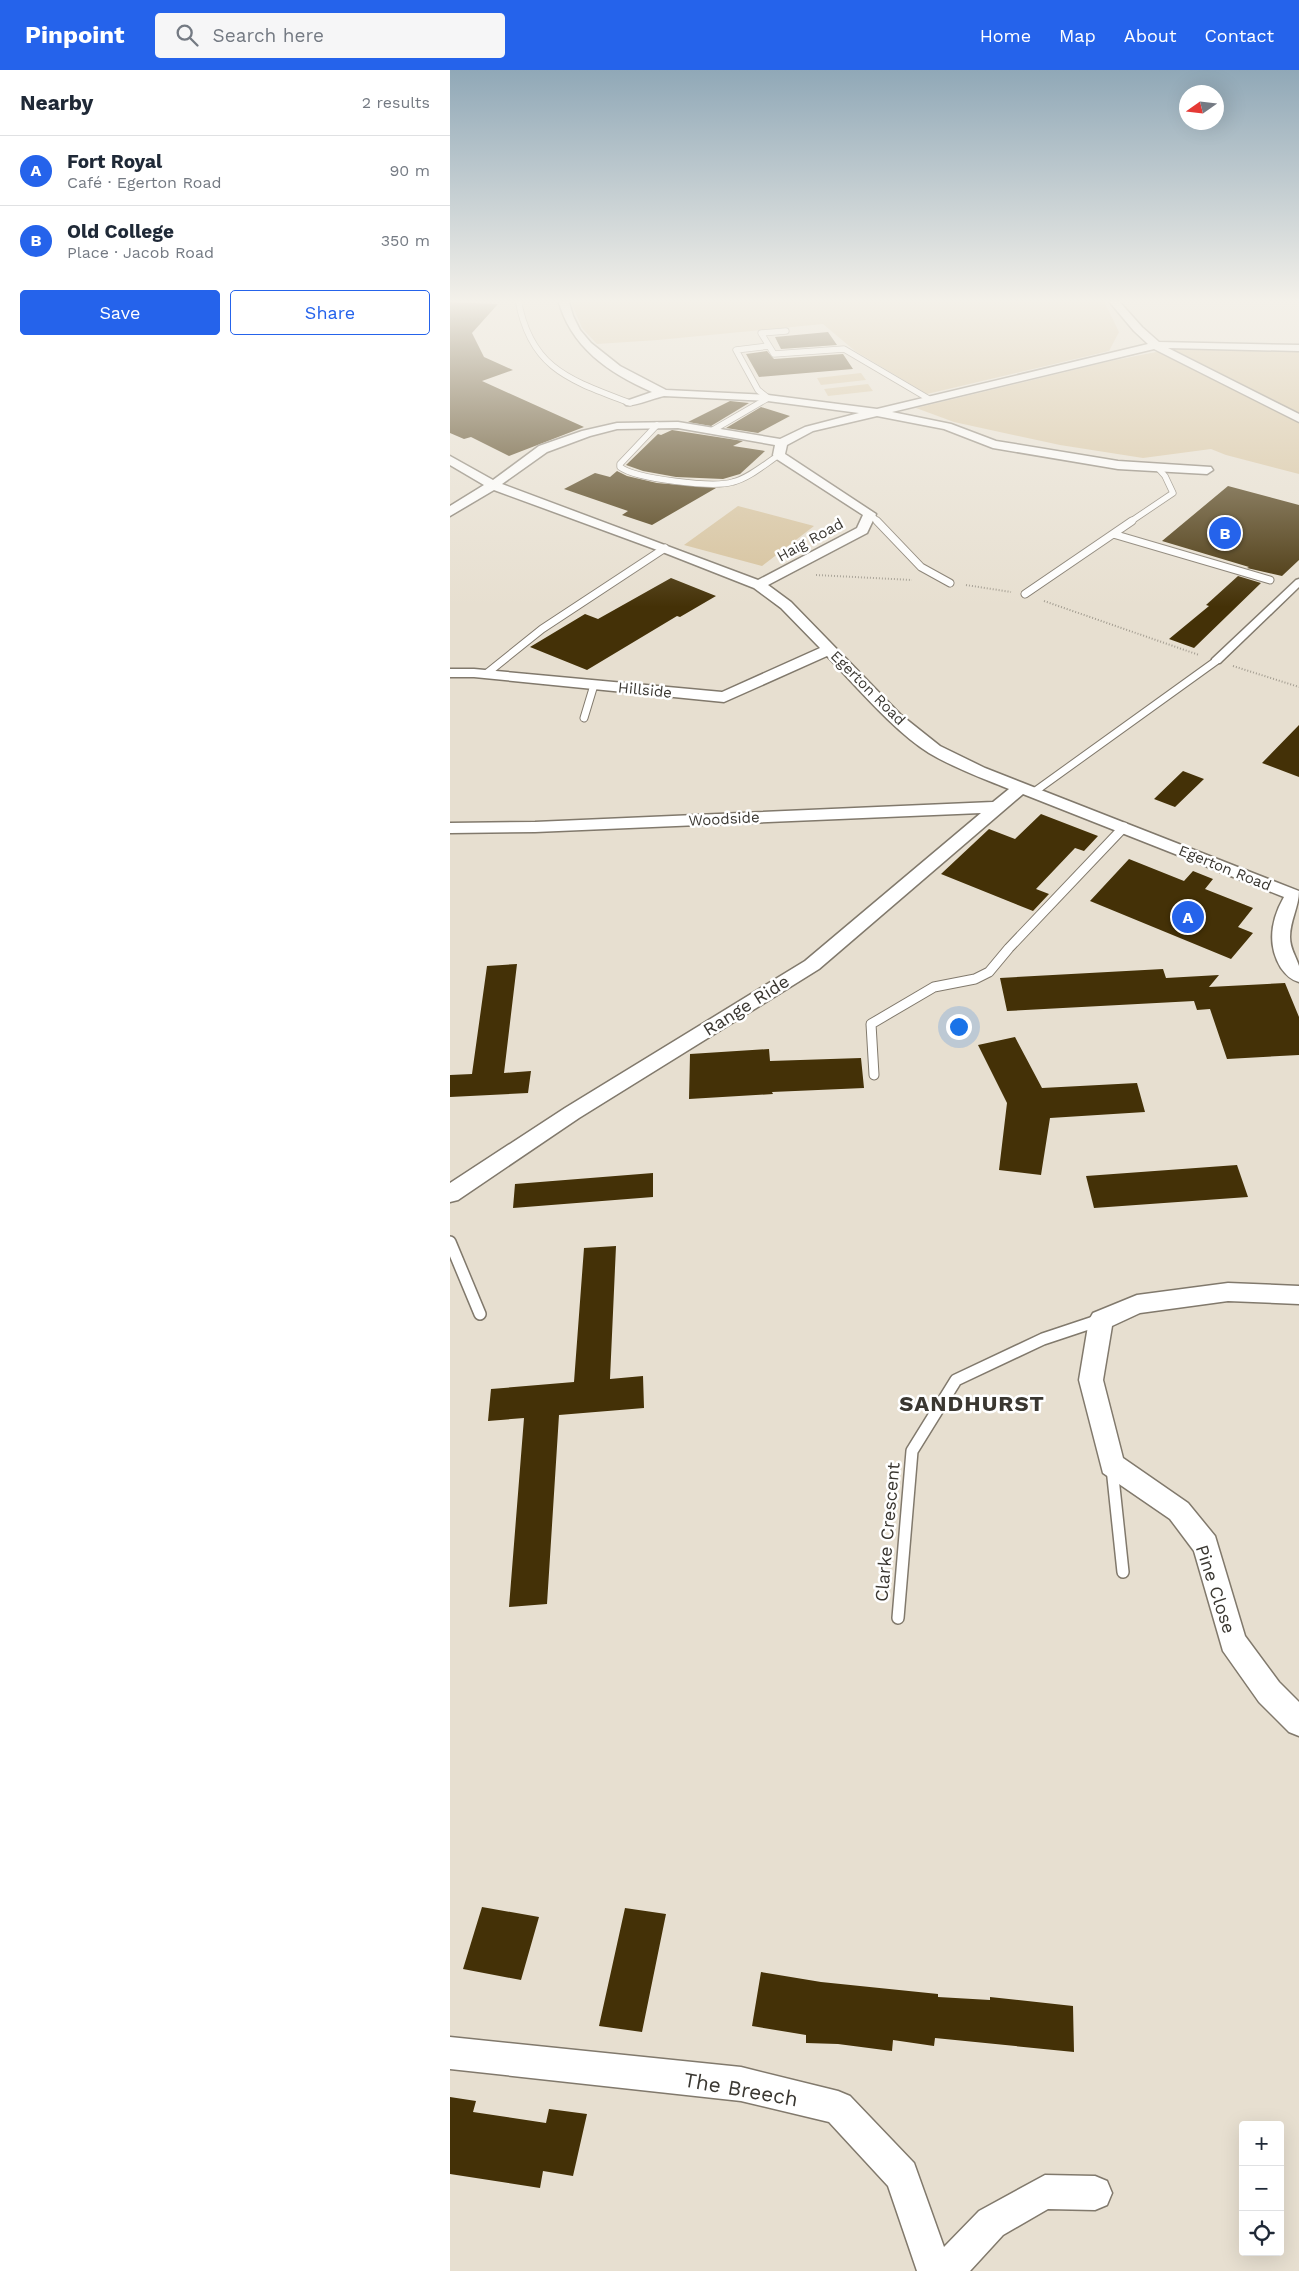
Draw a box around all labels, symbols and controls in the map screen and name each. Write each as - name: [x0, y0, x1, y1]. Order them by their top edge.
- search box: [155, 13, 505, 58]
- text: Pinpoint: [25, 21, 125, 49]
- icon: search: [173, 21, 201, 49]
- text: Search here: [213, 24, 324, 47]
- text: Home: [980, 25, 1031, 46]
- text: Map: [1059, 25, 1096, 46]
- text: About: [1124, 25, 1176, 46]
- text: Contact: [1204, 25, 1274, 46]
- north arrow: [1179, 85, 1224, 130]
- text: Nearby: [20, 90, 93, 115]
- text: 2 results: [362, 93, 430, 112]
- text: Fort Royal: [67, 150, 162, 173]
- text: A: [31, 161, 41, 180]
- text: 90 m: [389, 161, 430, 180]
- text: Café · Egerton Road: [67, 173, 222, 192]
- text: Old College: [67, 220, 174, 243]
- text: B: [31, 231, 41, 250]
- text: 350 m: [381, 231, 430, 250]
- text: Place · Jacob Road: [67, 243, 214, 262]
- button: Save: [20, 290, 220, 335]
- button: Share: [230, 290, 430, 335]
- street label: Haig Road: [774, 514, 846, 566]
- pin: B: [1209, 514, 1241, 552]
- street label: Egerton Road: [827, 647, 909, 729]
- street label: Hillside: [617, 678, 673, 702]
- street label: Woodside: [688, 808, 760, 830]
- street label: Egerton Road: [1176, 841, 1274, 895]
- pin: A: [1172, 898, 1204, 936]
- street label: Range Ride: [699, 970, 793, 1040]
- your location: [946, 1014, 972, 1040]
- district label: SANDHURST: [899, 1391, 1045, 1416]
- street label: Clarke Crescent: [870, 1461, 904, 1603]
- street label: Pine Close: [1192, 1542, 1240, 1636]
- street label: The Breech: [682, 2067, 800, 2111]
- map controls: [1239, 2121, 1284, 2256]
- button: +: [1239, 2121, 1284, 2166]
- button: −: [1239, 2166, 1284, 2211]
- button: locate: [1239, 2211, 1284, 2256]

